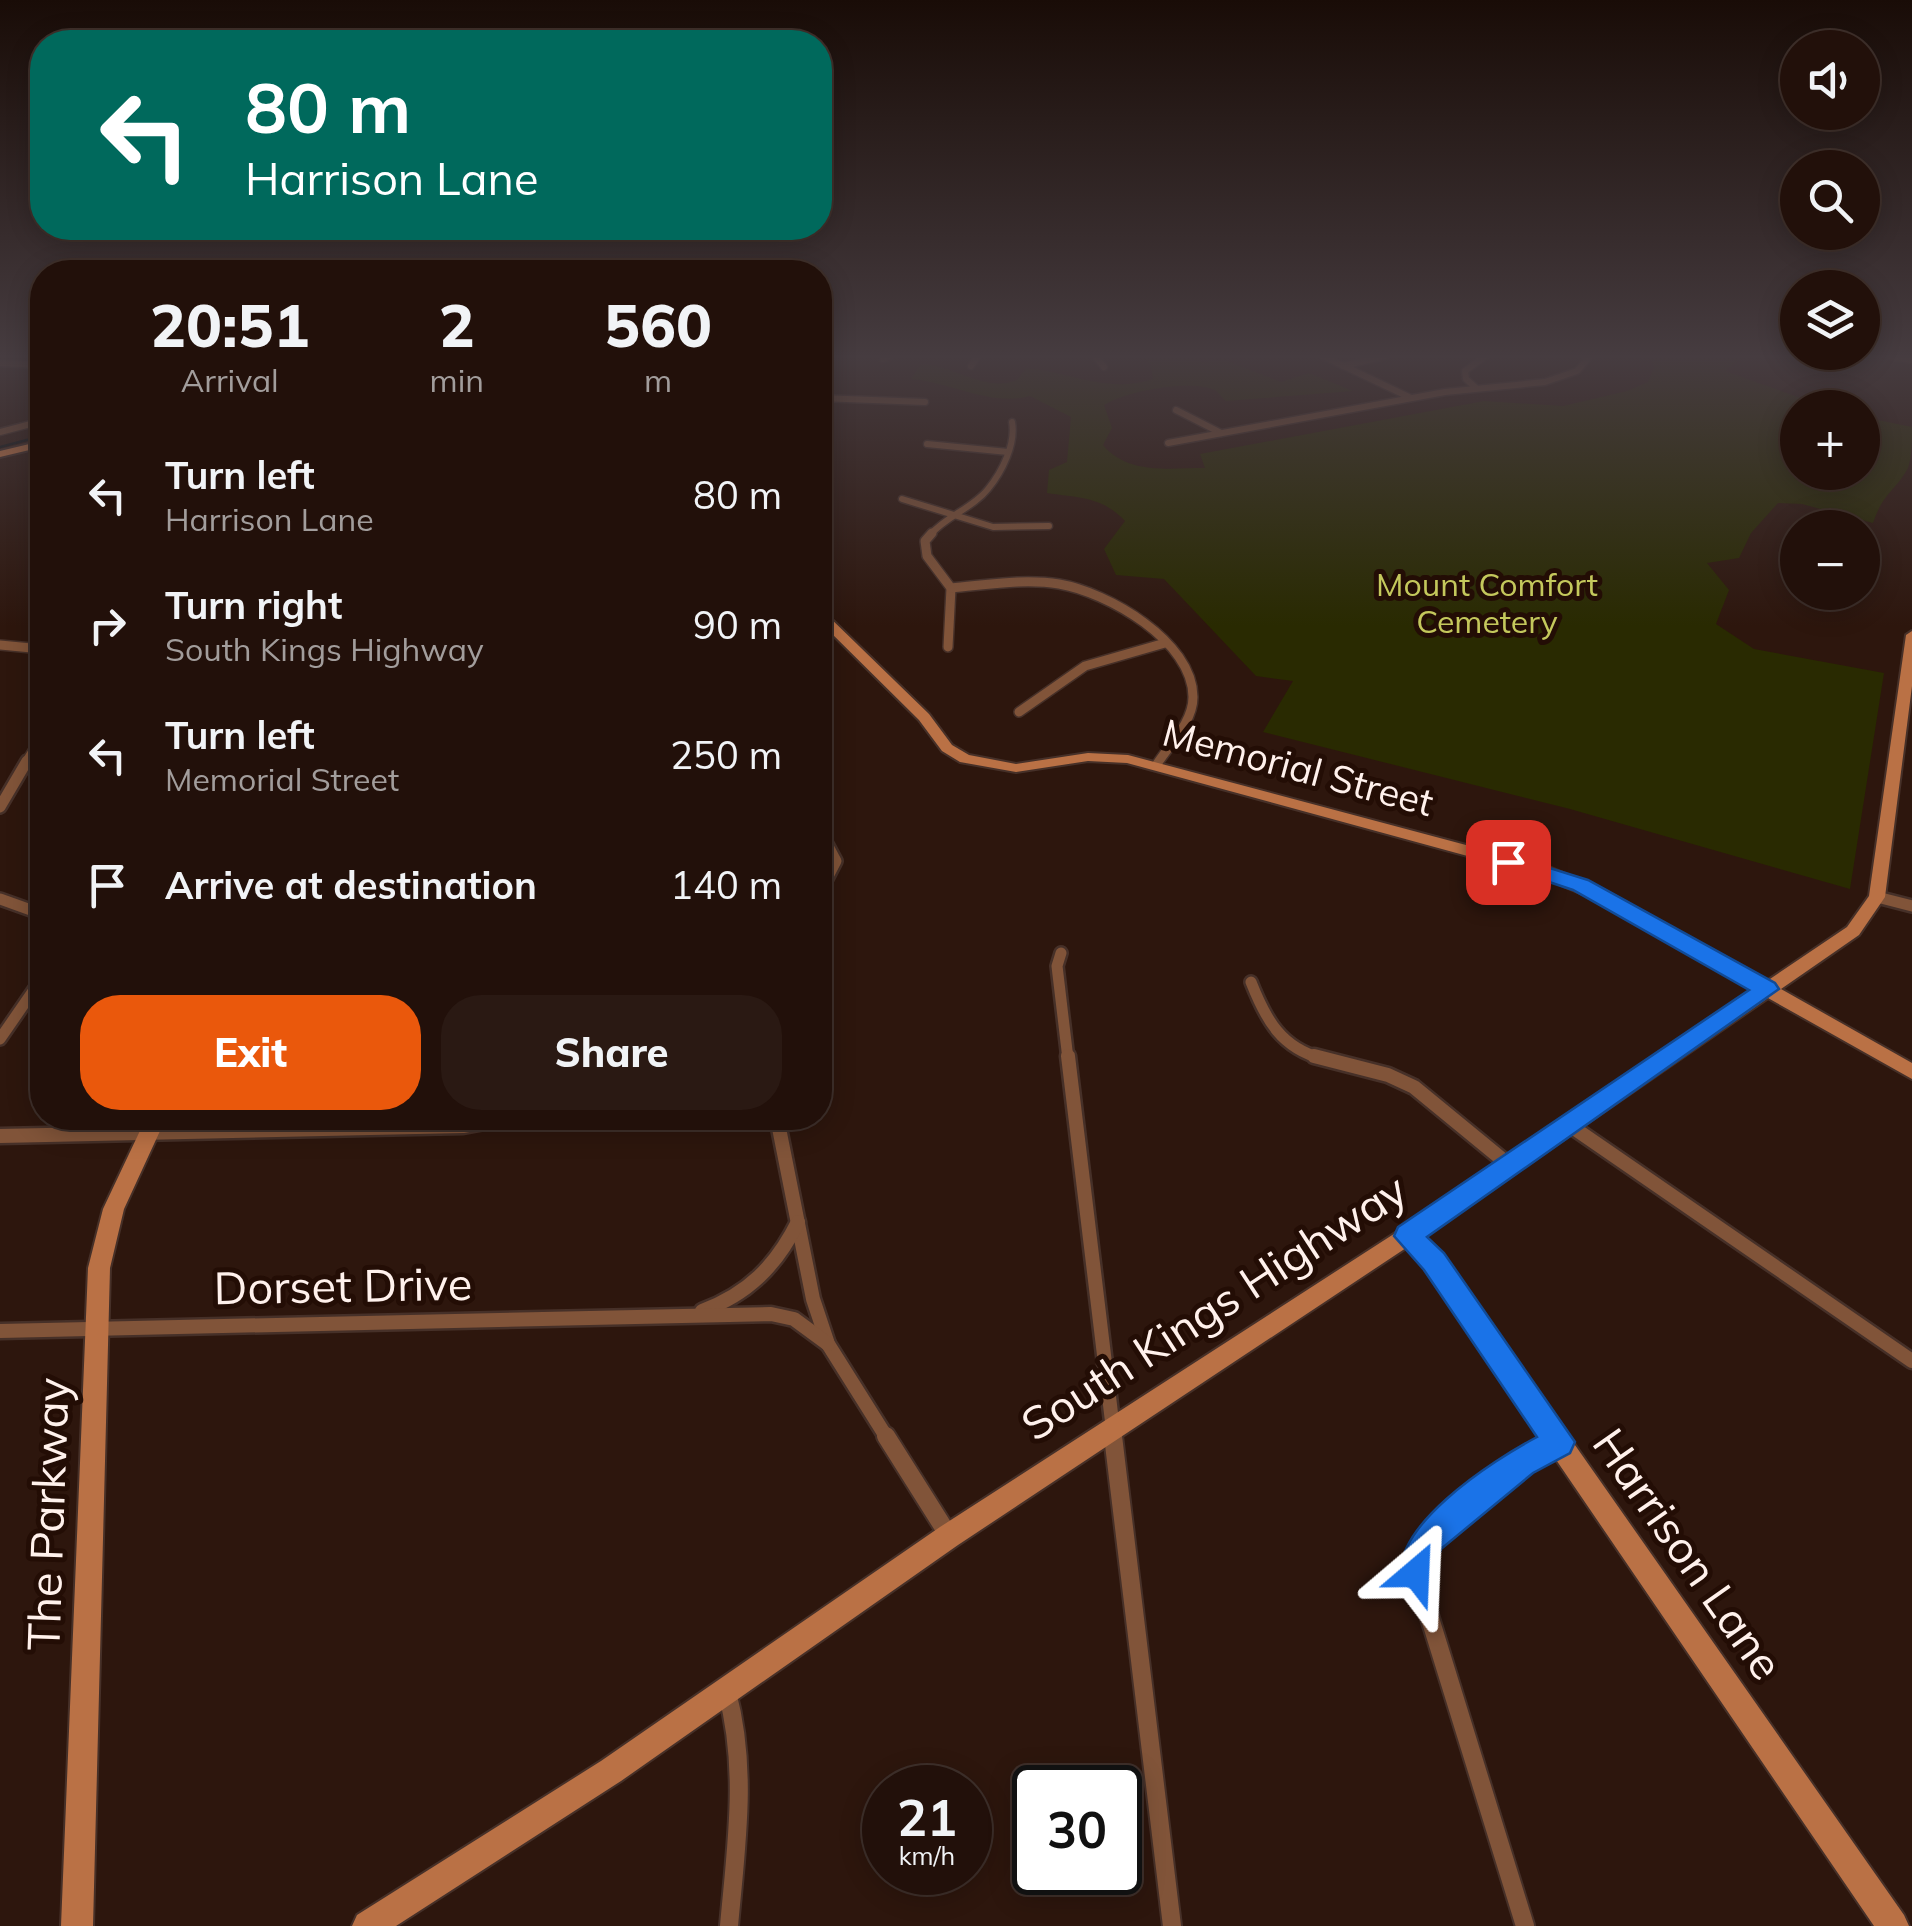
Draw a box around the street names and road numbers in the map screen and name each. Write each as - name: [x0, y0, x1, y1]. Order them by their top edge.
- street label: Memorial Street: [1158, 708, 1439, 826]
- street label: South Kings Highway: [1010, 1161, 1417, 1452]
- street label: Dorset Drive: [213, 1255, 473, 1315]
- street label: The Parkway: [14, 1376, 80, 1651]
- street label: Harrison Lane: [1582, 1417, 1796, 1690]

